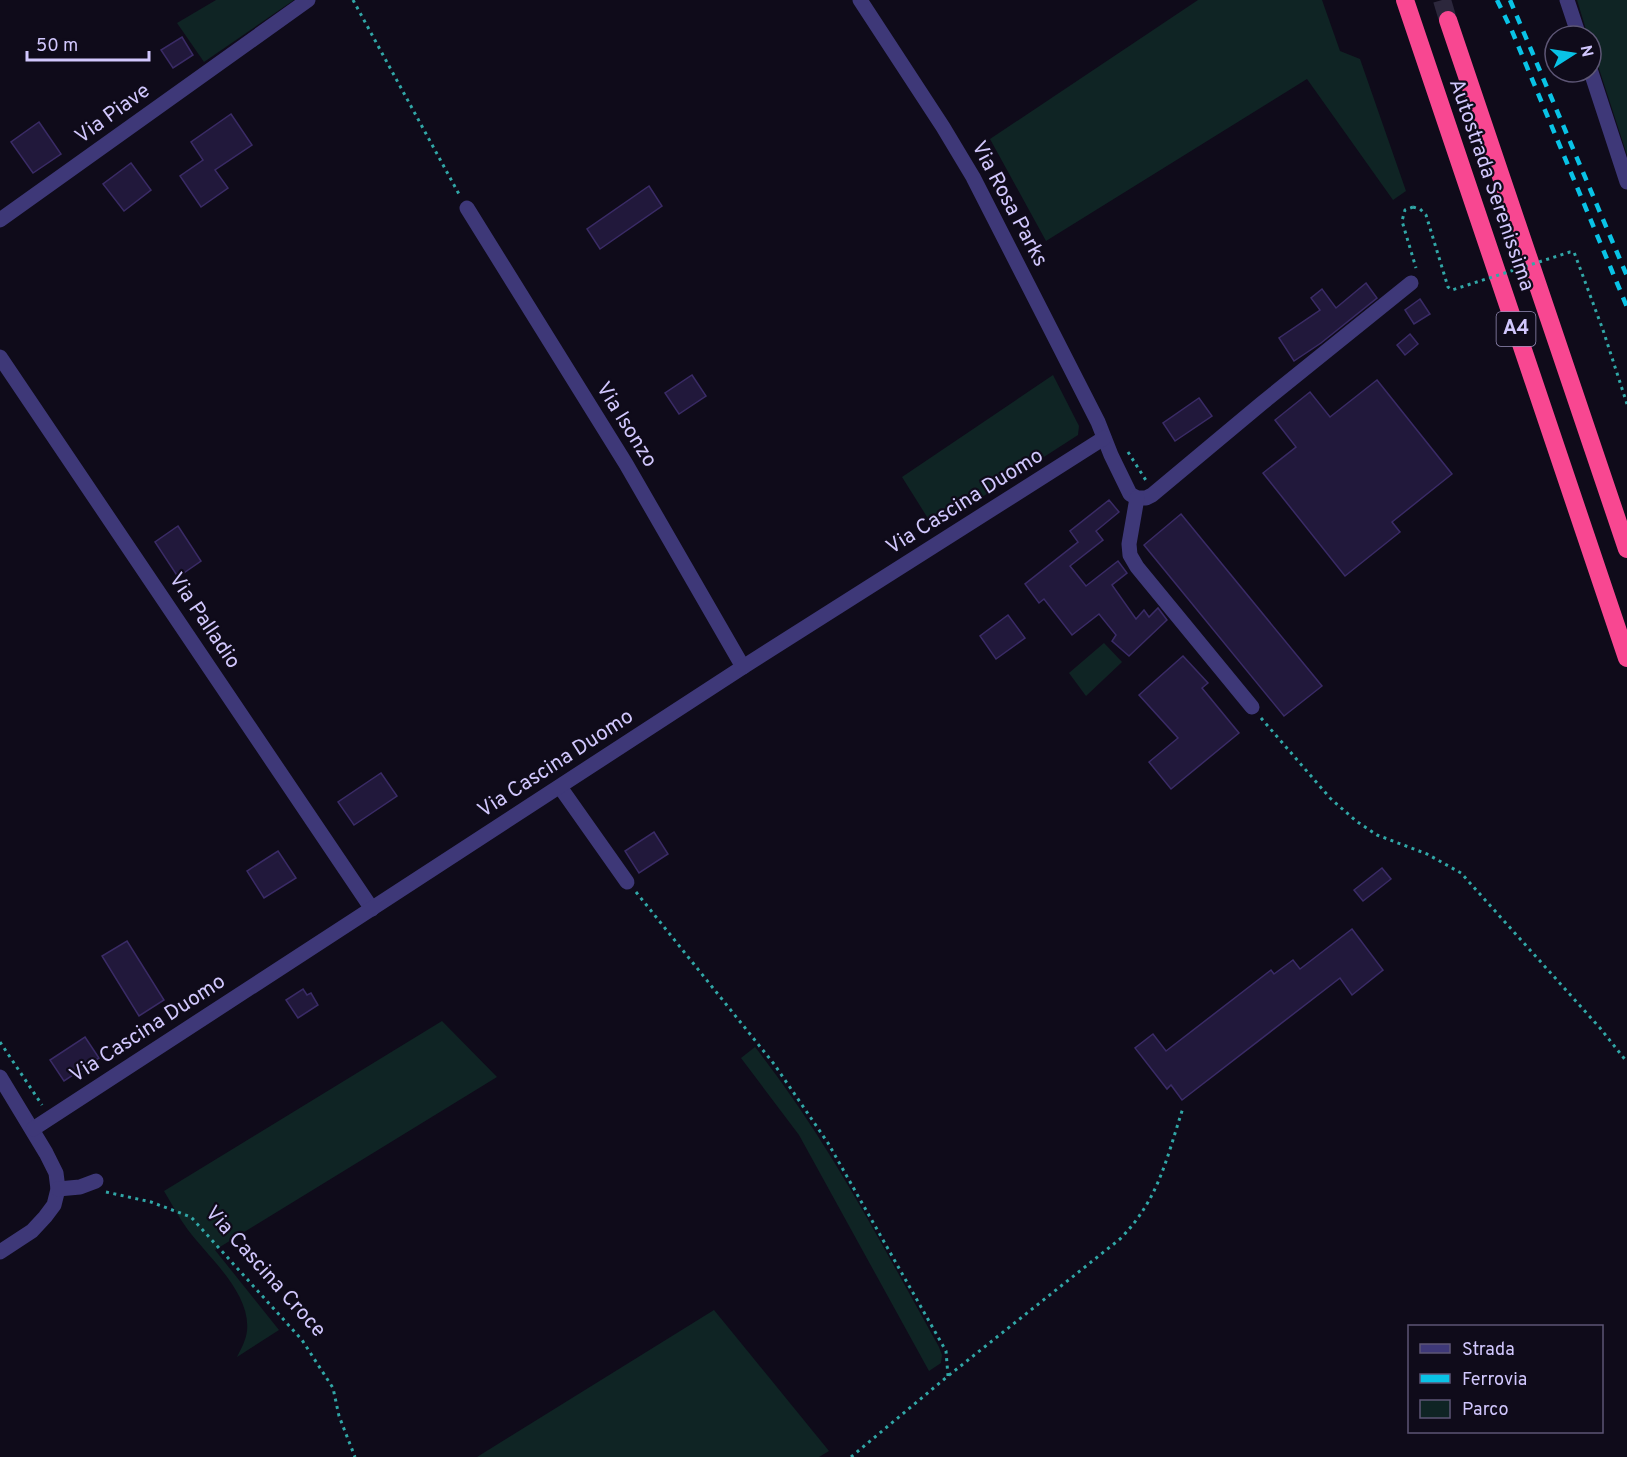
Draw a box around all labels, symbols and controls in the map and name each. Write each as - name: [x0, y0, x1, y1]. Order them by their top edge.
- scale bar: [27, 24, 148, 62]
- north arrow: [1543, 24, 1603, 84]
- text: 50 m: [36, 35, 78, 58]
- text: N: [1575, 44, 1597, 59]
- street label: Autostrada Serenissima: [1442, 75, 1540, 295]
- street label: Via Piave: [70, 78, 156, 150]
- street label: Via Rosa Parks: [965, 137, 1053, 271]
- road number: A4: [1496, 312, 1536, 346]
- street label: Via Isonzo: [589, 377, 663, 473]
- street label: Via Cascina Duomo: [881, 443, 1049, 561]
- street label: Via Palladio: [162, 568, 246, 674]
- street label: Via Cascina Duomo: [473, 704, 639, 824]
- street label: Via Cascina Duomo: [65, 969, 231, 1089]
- street label: Via Cascina Croce: [199, 1200, 331, 1344]
- legend: [1408, 1325, 1603, 1433]
- text: Strada: [1462, 1339, 1515, 1362]
- text: Ferrovia: [1462, 1369, 1527, 1392]
- text: Parco: [1462, 1399, 1508, 1422]

